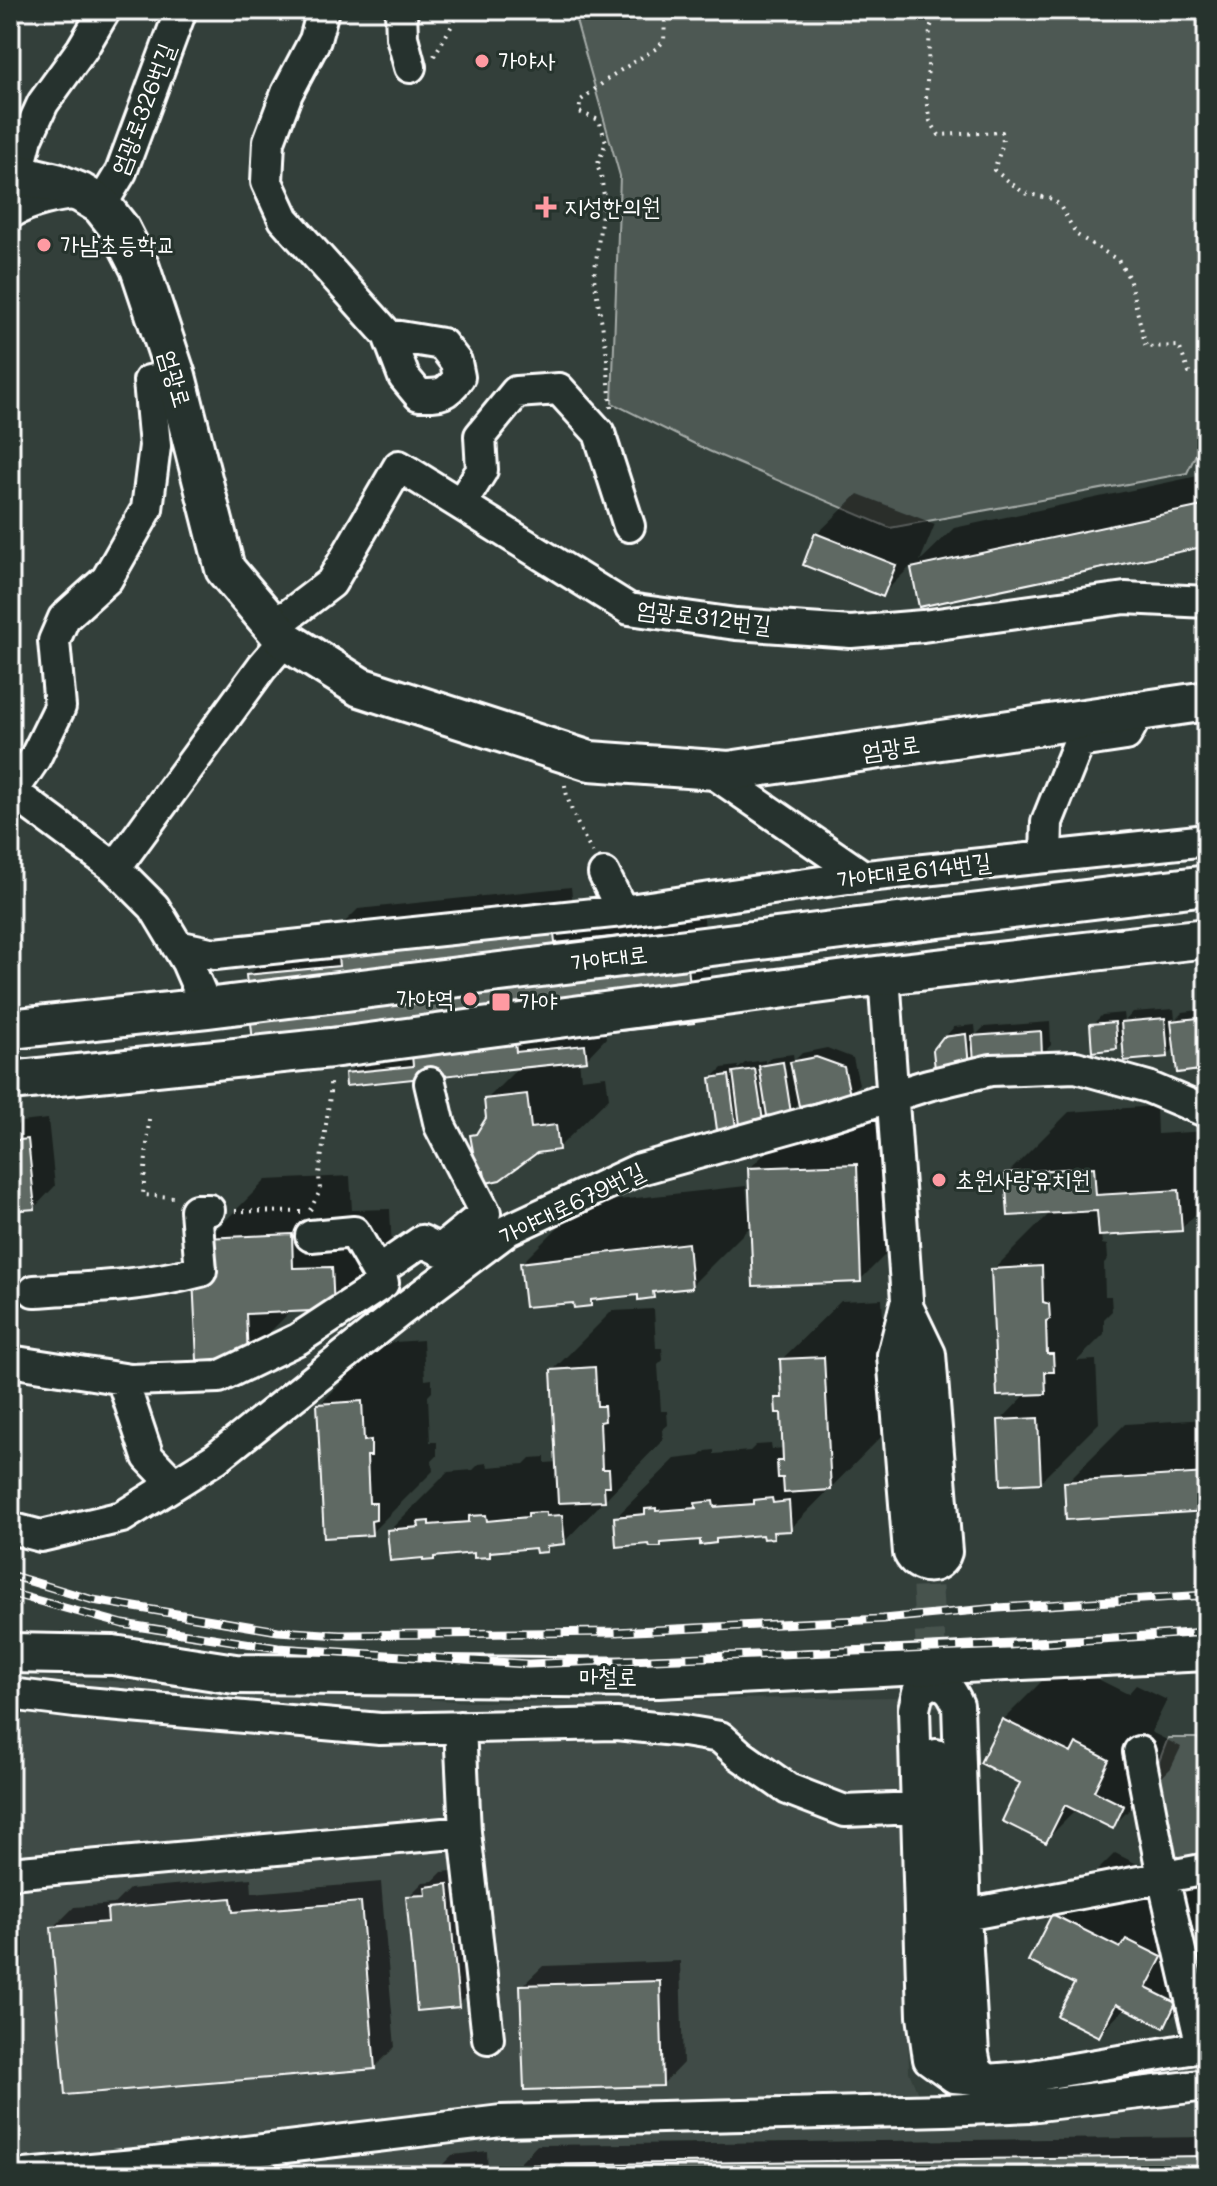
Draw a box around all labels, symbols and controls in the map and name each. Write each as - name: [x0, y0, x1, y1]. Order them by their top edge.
- street label: 엄광로326번길: [102, 38, 181, 179]
- place label: 가야사: [498, 44, 556, 75]
- marker: 가야사: [473, 52, 491, 70]
- place label: 지성한의원: [564, 190, 661, 221]
- marker: 지성한의원: [535, 196, 557, 218]
- place label: 가남초등학교: [60, 228, 176, 259]
- marker: 가남초등학교: [35, 236, 53, 254]
- street label: 엄광로: [154, 346, 199, 411]
- street label: 엄광로312번길: [635, 592, 773, 639]
- street label: 엄광로: [860, 727, 922, 766]
- street label: 가야대로614번길: [835, 845, 993, 894]
- street label: 가야대로: [569, 937, 649, 978]
- place label: 가야역: [396, 982, 454, 1013]
- place label: 가야: [519, 985, 558, 1016]
- marker: 가야역: [461, 990, 479, 1008]
- marker: 가야: [490, 991, 512, 1013]
- street label: 가야대로679번길: [494, 1154, 649, 1251]
- place label: 초원사랑유치원: [955, 1163, 1090, 1194]
- marker: 초원사랑유치원: [930, 1171, 948, 1189]
- street label: 마철로: [579, 1660, 637, 1691]

